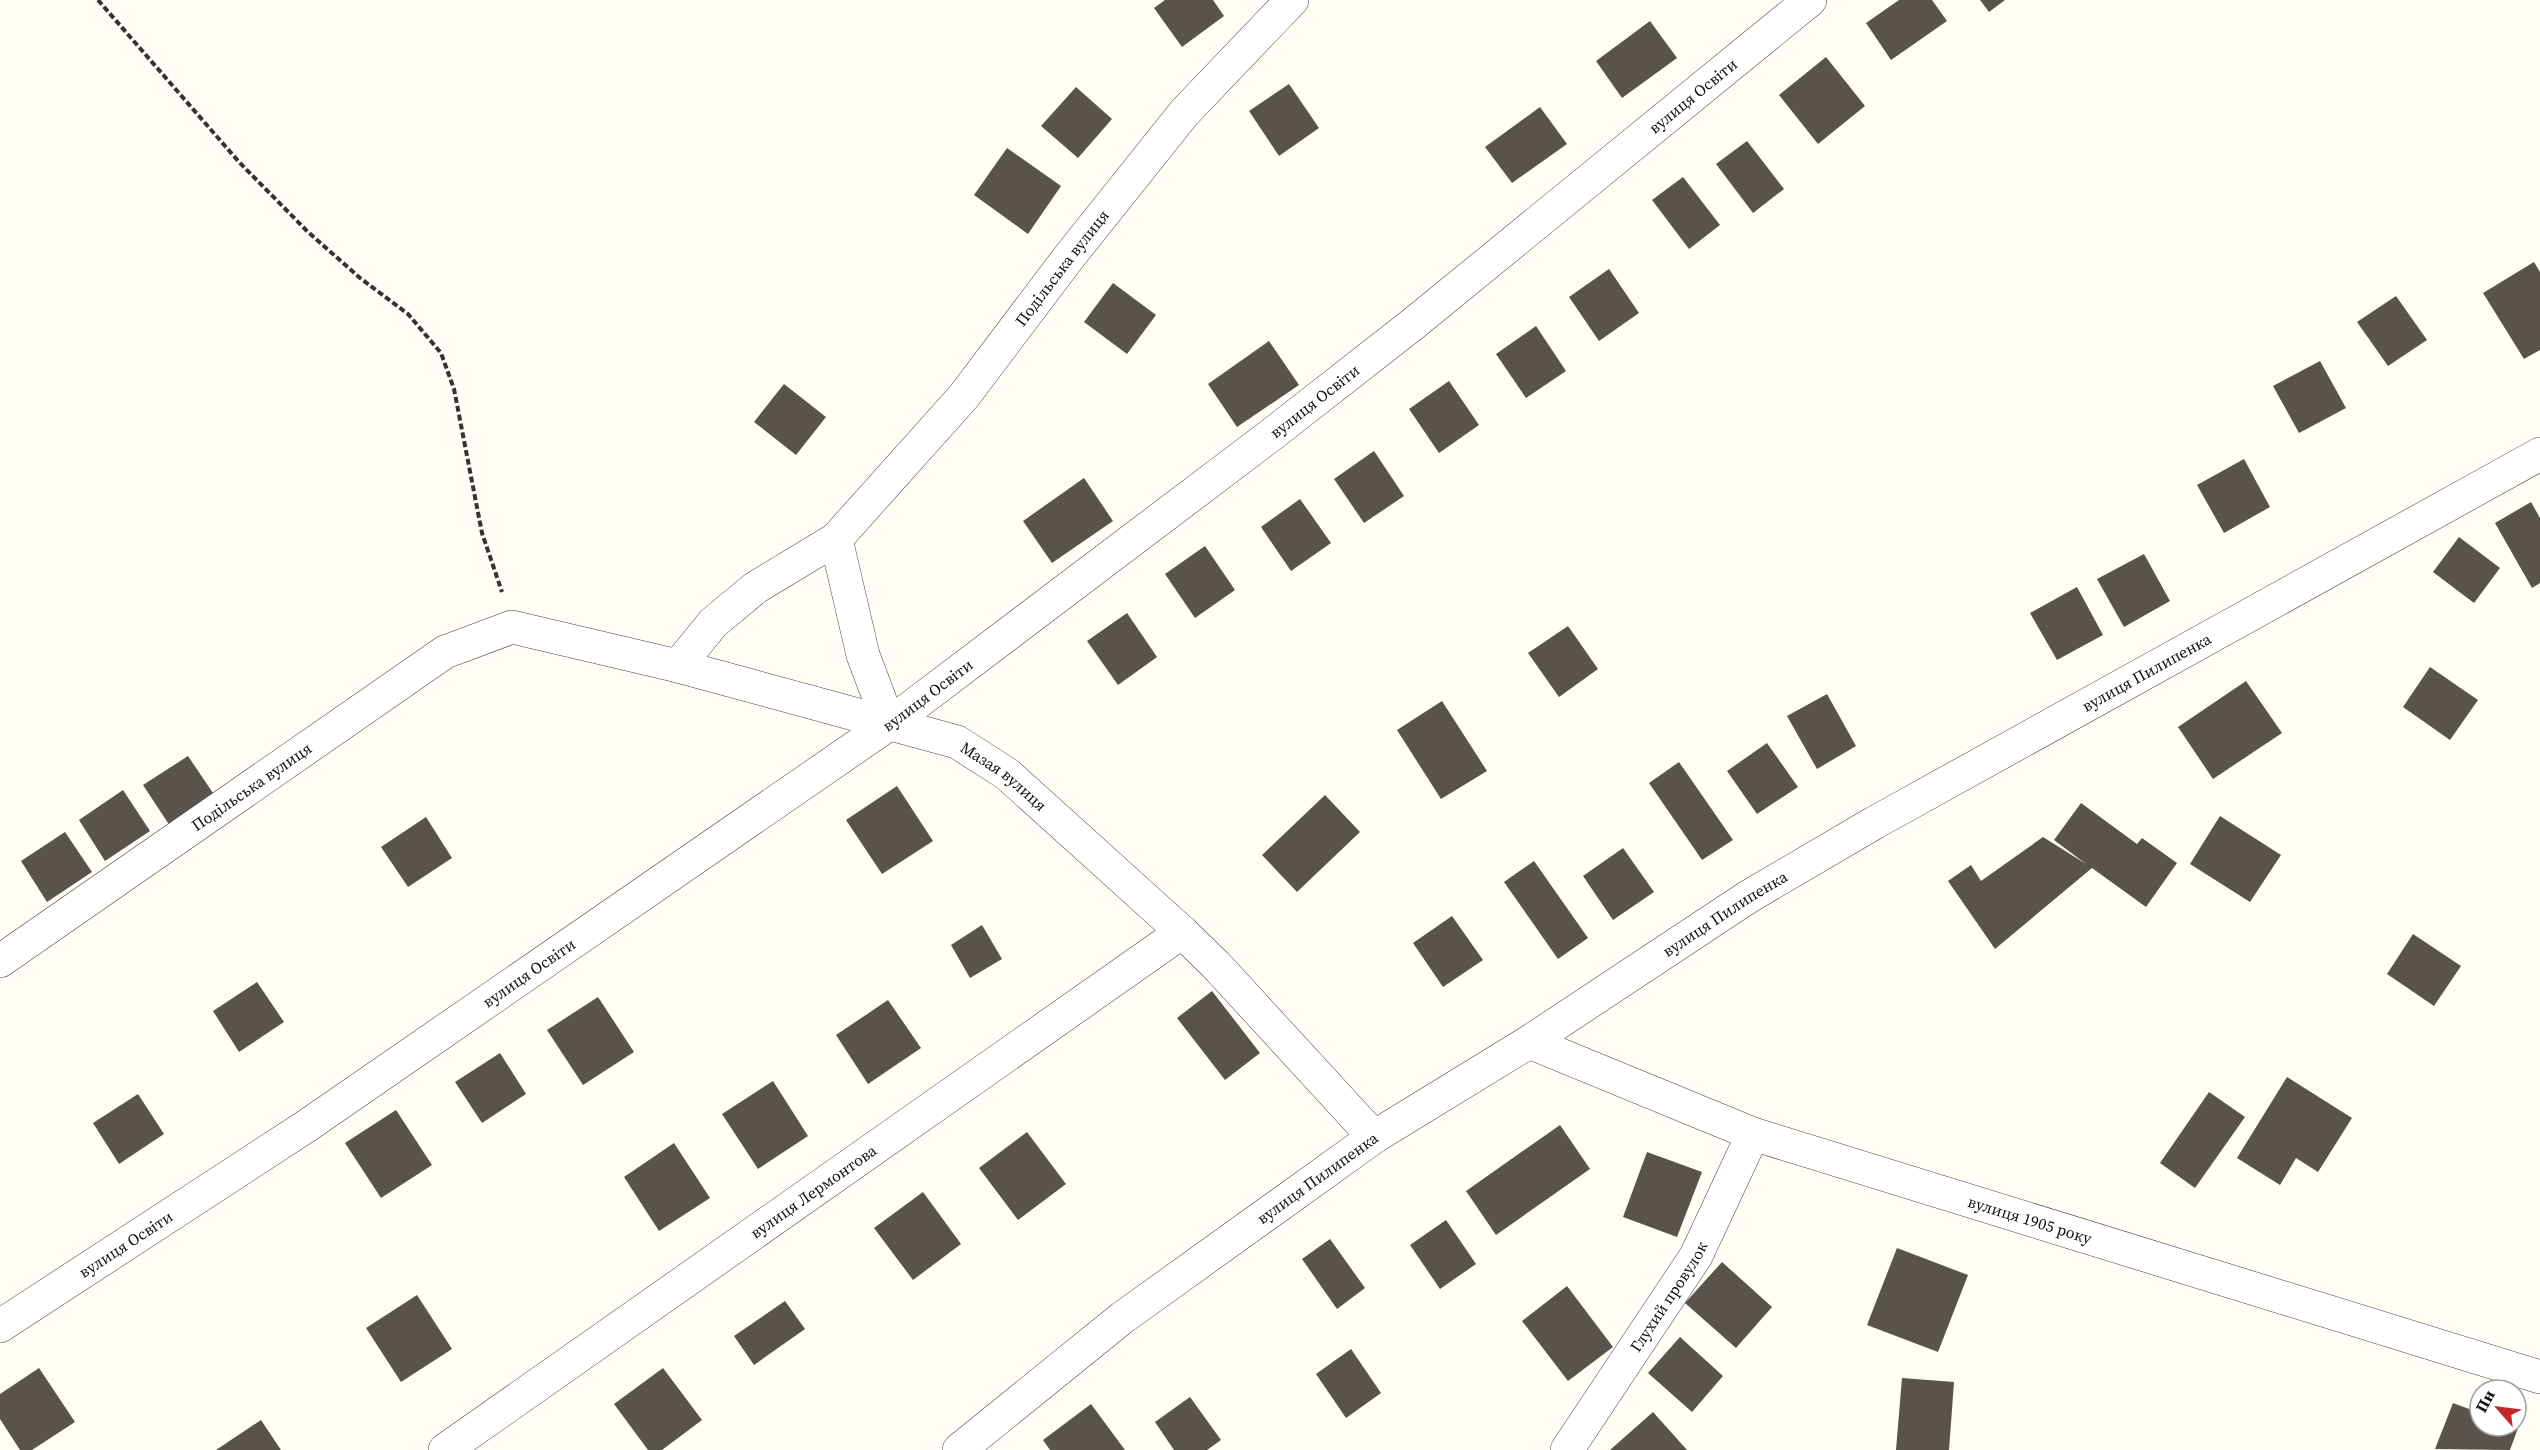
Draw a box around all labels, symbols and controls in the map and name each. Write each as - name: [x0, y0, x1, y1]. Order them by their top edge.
- street label: вулиця Освіти: [1644, 53, 1742, 138]
- street label: Подільська вулиця: [1010, 205, 1114, 331]
- street label: вулиця Освіти: [1265, 359, 1364, 443]
- street label: вулиця Пилипенка: [2078, 627, 2216, 717]
- street label: вулиця Освіти: [878, 653, 977, 736]
- street label: Мазая вулиця: [956, 736, 1052, 816]
- street label: Подільська вулиця: [187, 737, 316, 836]
- street label: вулиця Пилипенка: [1658, 865, 1792, 962]
- street label: вулиця Освіти: [478, 933, 580, 1012]
- street label: вулиця Пилипенка: [1252, 1126, 1383, 1229]
- street label: вулиця Лермонтова: [746, 1139, 881, 1243]
- street label: вулиця 1905 року: [1965, 1190, 2095, 1249]
- street label: вулиця Освіти: [74, 1205, 177, 1283]
- street label: Глухий провулок: [1624, 1238, 1712, 1356]
- north arrow: [2468, 1378, 2528, 1438]
- text: Пн: [2470, 1386, 2500, 1416]

